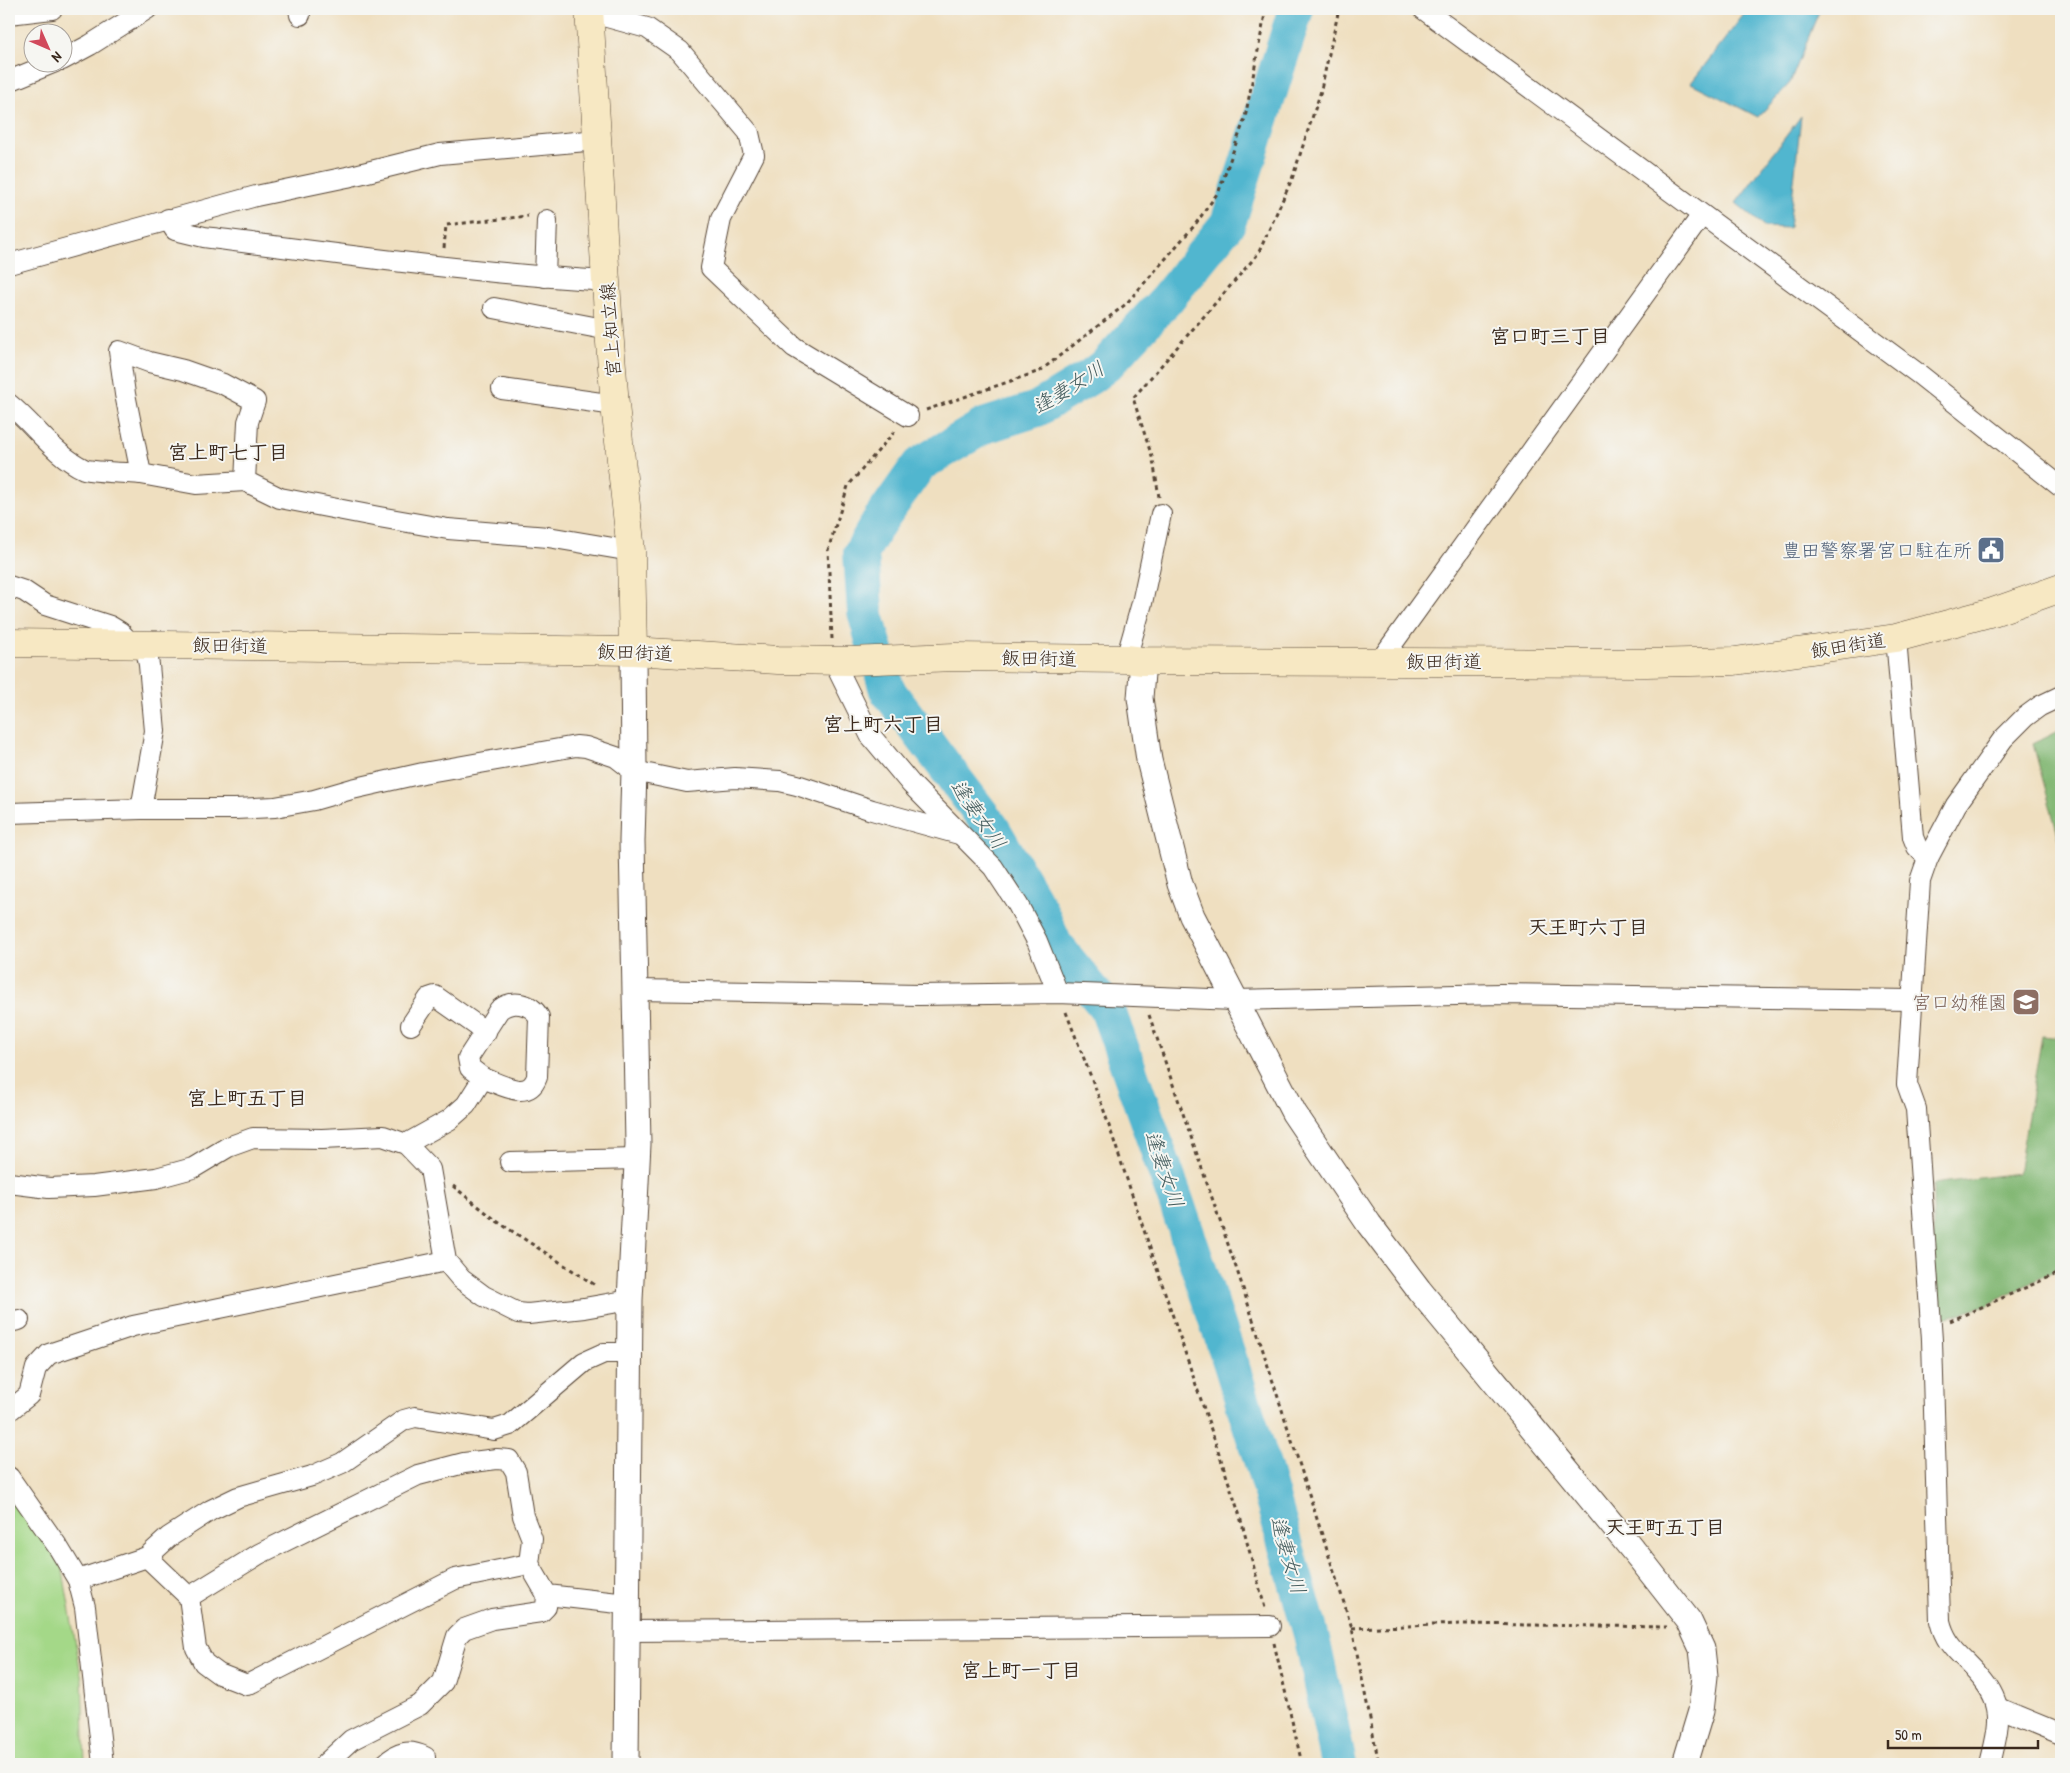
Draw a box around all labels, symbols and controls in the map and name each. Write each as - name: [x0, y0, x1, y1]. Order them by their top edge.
- north arrow: [22, 22, 72, 72]
- text: N: [48, 48, 67, 67]
- street label: 宮上知立線: [594, 282, 626, 378]
- district label: 宮口町三丁目: [1490, 322, 1610, 349]
- water label: 逢妻女川: [1027, 354, 1109, 420]
- district label: 宮上町七丁目: [168, 438, 288, 465]
- public building icon: 豊田警察署宮口駐在所: [1976, 535, 2006, 565]
- place label: 豊田警察署宮口駐在所: [1782, 537, 1972, 563]
- street label: 飯田街道: [1808, 626, 1888, 664]
- street label: 飯田街道: [192, 631, 268, 659]
- street label: 飯田街道: [597, 638, 673, 666]
- street label: 飯田街道: [1001, 644, 1077, 672]
- street label: 飯田街道: [1406, 648, 1482, 674]
- district label: 宮上町六丁目: [823, 710, 943, 737]
- water label: 逢妻女川: [945, 773, 1013, 855]
- district label: 天王町六丁目: [1528, 913, 1648, 940]
- school or university icon: 宮口幼稚園: [2011, 987, 2041, 1017]
- place label: 宮口幼稚園: [1912, 989, 2007, 1015]
- district label: 宮上町五丁目: [187, 1084, 307, 1111]
- water label: 逢妻女川: [1139, 1127, 1191, 1211]
- water label: 逢妻女川: [1265, 1513, 1313, 1597]
- district label: 天王町五丁目: [1605, 1513, 1725, 1540]
- district label: 宮上町一丁目: [961, 1656, 1081, 1683]
- scale bar: [1888, 1718, 2038, 1750]
- text: 50 m: [1895, 1724, 1922, 1745]

